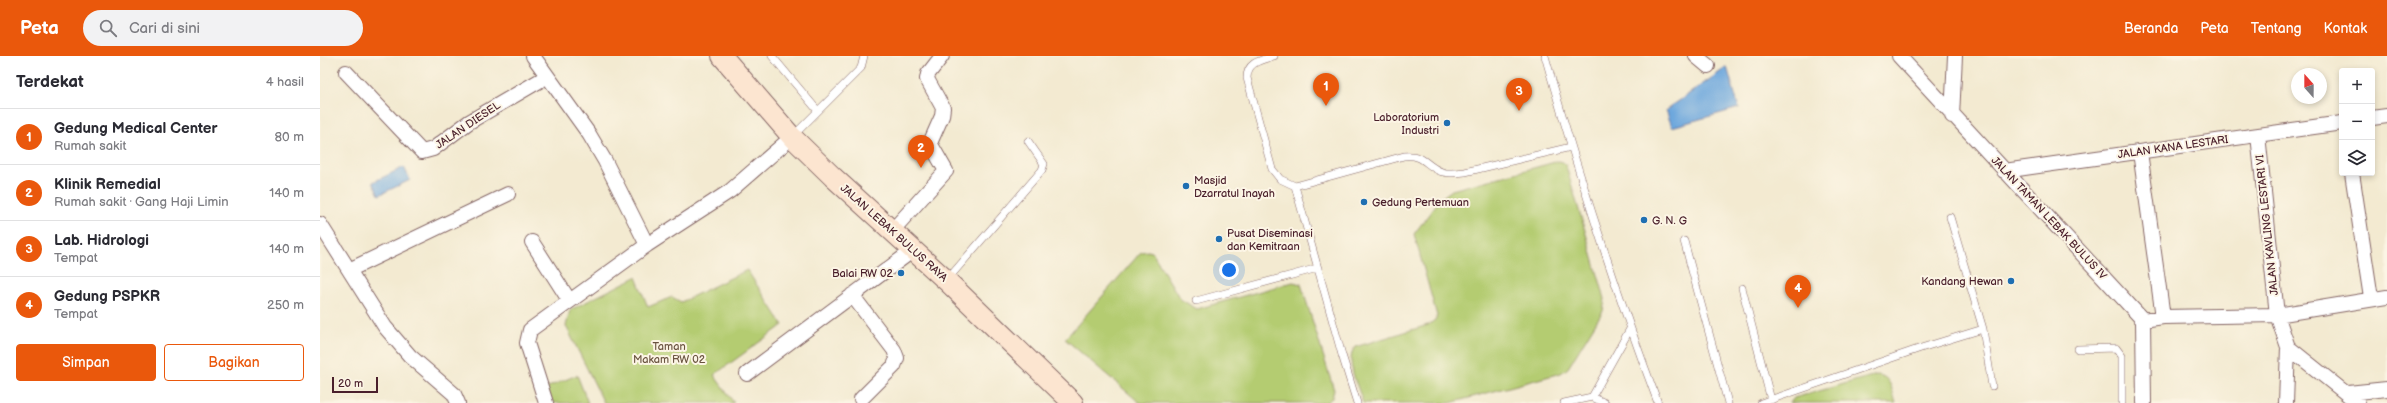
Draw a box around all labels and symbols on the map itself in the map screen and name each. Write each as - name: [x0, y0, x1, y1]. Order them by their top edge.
- north arrow: [2291, 68, 2327, 104]
- pin: 1: [1313, 73, 1339, 106]
- pin: 3: [1506, 78, 1532, 111]
- street label: JALAN DIESEL: [433, 98, 503, 151]
- place label: Laboratorium Industri: [1373, 111, 1439, 137]
- marker: Laboratorium Industri: [1442, 118, 1452, 128]
- street label: JALAN KANA LESTARI: [2117, 133, 2230, 161]
- pin: 2: [908, 135, 934, 168]
- street label: JALAN KAVLING LESTARI VI: [2253, 153, 2281, 296]
- street label: JALAN TAMAN LEBAK BULUS IV: [1989, 154, 2110, 282]
- place label: Masjid Dzarratul Inayah: [1194, 174, 1275, 200]
- marker: Masjid Dzarratul Inayah: [1181, 181, 1191, 191]
- street label: JALAN LEBAK BULUS RAYA: [838, 182, 950, 285]
- place label: Gedung Pertemuan: [1372, 196, 1469, 209]
- marker: Gedung Pertemuan: [1359, 197, 1369, 207]
- place label: G. N. G: [1652, 214, 1687, 227]
- marker: G. N. G: [1639, 215, 1649, 225]
- place label: Pusat Diseminasi dan Kemitraan: [1227, 227, 1313, 253]
- marker: Pusat Diseminasi dan Kemitraan: [1214, 234, 1224, 244]
- your location: [1219, 260, 1239, 280]
- place label: Balai RW 02: [832, 267, 893, 280]
- marker: Balai RW 02: [896, 268, 906, 278]
- pin: 4: [1785, 275, 1811, 308]
- place label: Kandang Hewan: [1921, 275, 2003, 288]
- marker: Kandang Hewan: [2006, 276, 2016, 286]
- park label: Taman Makam RW 02: [633, 340, 706, 366]
- scale bar: [332, 375, 378, 394]

